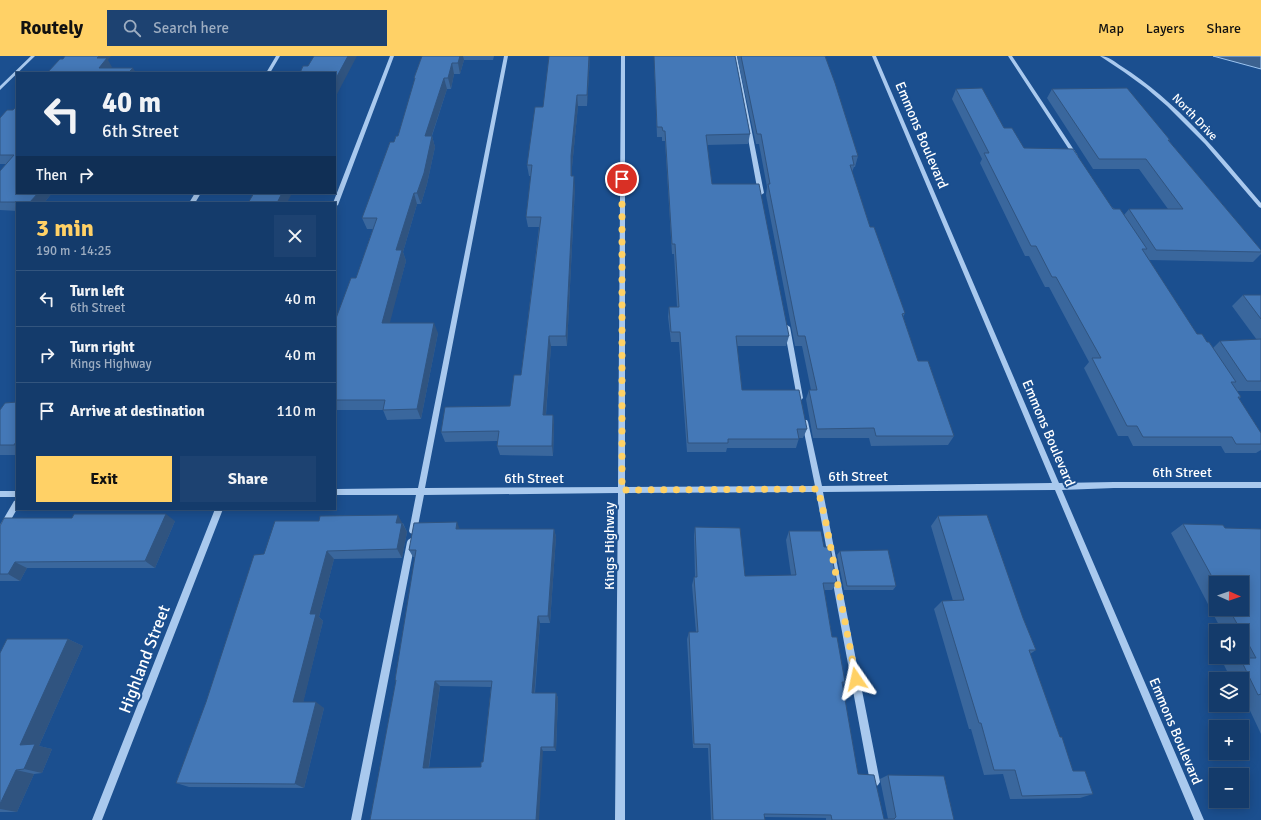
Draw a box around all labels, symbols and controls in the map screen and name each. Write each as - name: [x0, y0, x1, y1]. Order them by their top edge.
- search box: [107, 10, 387, 46]
- text: Routely: [20, 16, 83, 40]
- icon: search: [121, 17, 143, 39]
- text: Search here: [153, 19, 229, 37]
- text: Map: [1098, 20, 1124, 37]
- text: Layers: [1146, 20, 1185, 37]
- text: Share: [1207, 20, 1241, 37]
- street label: Emmons Boulevard: [891, 79, 952, 191]
- text: 40 m: [102, 86, 161, 120]
- icon: left: [36, 88, 88, 140]
- street label: North Drive: [1169, 91, 1221, 144]
- text: 6th Street: [102, 120, 179, 142]
- pin: [605, 162, 639, 196]
- icon: right: [75, 164, 97, 186]
- text: Then: [36, 166, 67, 184]
- icon: arrive: [611, 168, 633, 190]
- text: 3 min: [36, 213, 94, 243]
- button: close: [274, 215, 316, 257]
- text: 190 m · 14:25: [36, 243, 112, 259]
- text: Turn left: [70, 282, 124, 300]
- icon: left: [36, 288, 58, 310]
- text: 40 m: [285, 290, 316, 308]
- text: 6th Street: [70, 300, 125, 316]
- text: Turn right: [70, 338, 135, 356]
- icon: right: [36, 344, 58, 366]
- text: 40 m: [285, 346, 316, 364]
- text: Kings Highway: [70, 356, 152, 372]
- street label: Emmons Boulevard: [1018, 377, 1079, 489]
- icon: arrive: [36, 400, 58, 422]
- text: Arrive at destination: [70, 402, 205, 420]
- text: 110 m: [276, 402, 316, 420]
- button: Exit: [36, 456, 172, 502]
- button: Share: [180, 456, 316, 502]
- street label: 6th Street: [1152, 464, 1212, 481]
- street label: 6th Street: [828, 468, 888, 485]
- street label: 6th Street: [504, 470, 564, 487]
- street label: Kings Highway: [601, 502, 618, 590]
- north arrow: [1209, 576, 1249, 616]
- map controls: [1209, 576, 1249, 808]
- street label: Highland Street: [114, 602, 175, 716]
- button: sound: [1209, 624, 1249, 664]
- position arrow: [835, 658, 877, 700]
- button: layers: [1209, 672, 1249, 712]
- street label: Emmons Boulevard: [1145, 675, 1206, 787]
- button: +: [1209, 720, 1249, 760]
- button: −: [1209, 768, 1249, 808]

